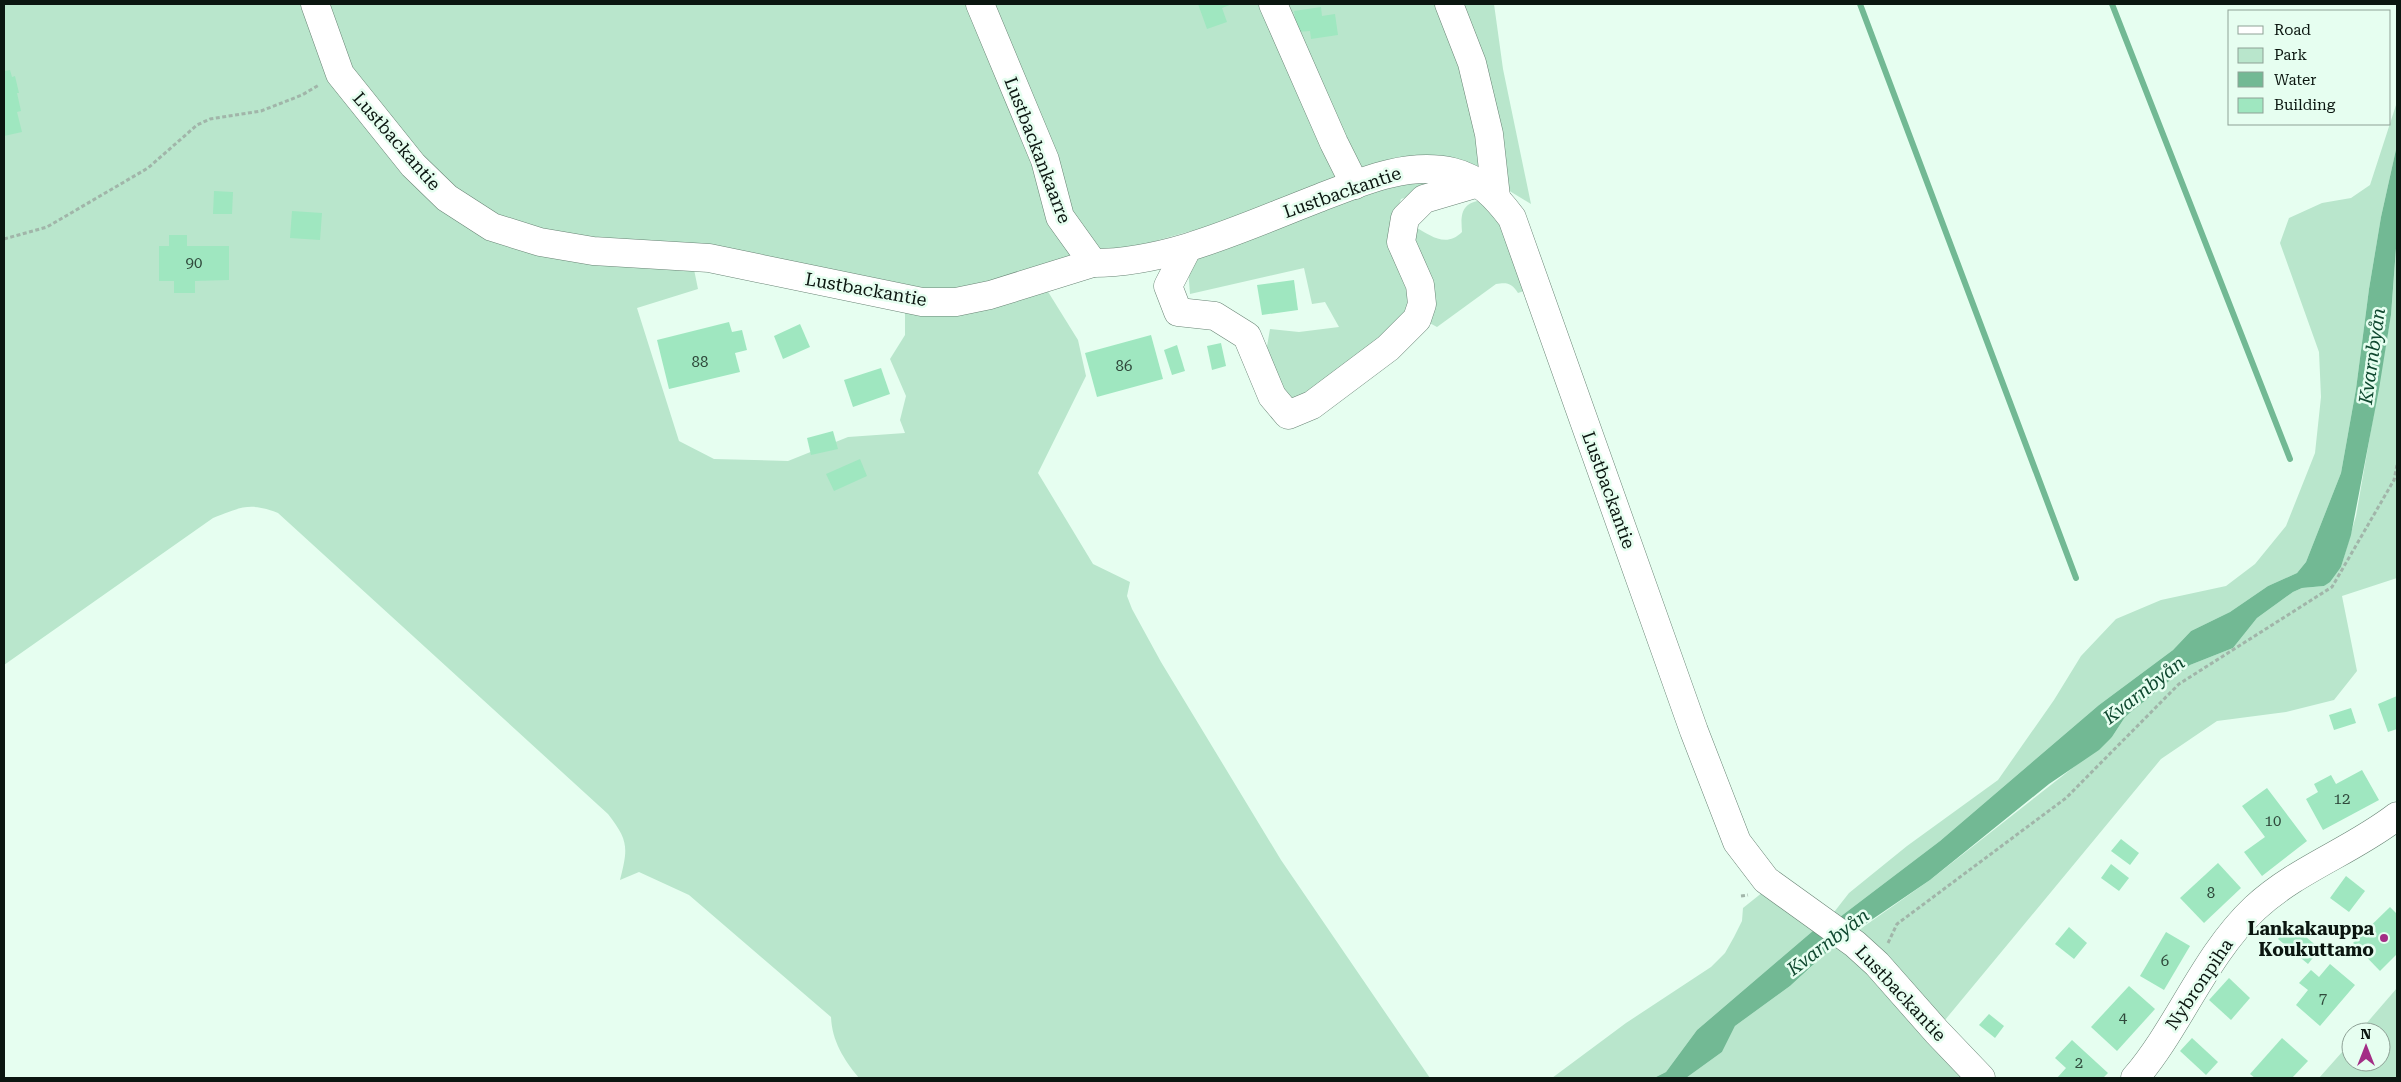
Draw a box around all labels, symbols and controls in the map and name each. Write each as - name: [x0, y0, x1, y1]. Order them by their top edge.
- legend: [2228, 10, 2391, 125]
- text: Road: [2274, 21, 2311, 39]
- text: Park: [2274, 46, 2308, 64]
- text: Water: [2274, 71, 2316, 89]
- street label: Lustbackankaarre: [1000, 74, 1076, 226]
- street label: Lustbackantie: [349, 88, 445, 194]
- text: Building: [2274, 96, 2336, 114]
- street label: Lustbackantie: [1280, 162, 1404, 222]
- house number: 90: [186, 254, 202, 272]
- street label: Lustbackantie: [804, 268, 929, 310]
- water label: Kvarnbyån: [2354, 306, 2390, 407]
- house number: 88: [692, 353, 708, 371]
- house number: 86: [1116, 357, 1132, 375]
- street label: Lustbackantie: [1578, 429, 1640, 552]
- water label: Kvarnbyån: [2098, 651, 2190, 730]
- house number: 12: [2334, 790, 2350, 808]
- house number: 10: [2265, 812, 2281, 830]
- house number: 8: [2207, 884, 2215, 902]
- water label: Kvarnbyån: [1782, 903, 1874, 981]
- place label: Lankakauppa Koukuttamo: [2248, 918, 2374, 960]
- marker: Lankakauppa Koukuttamo: [2378, 932, 2390, 944]
- street label: Nybronpiha: [2161, 934, 2237, 1033]
- street label: Lustbackantie: [1851, 941, 1951, 1045]
- house number: 6: [2161, 952, 2169, 970]
- house number: 7: [2319, 989, 2327, 1007]
- house number: 4: [2119, 1009, 2128, 1027]
- north arrow: [2341, 1022, 2391, 1072]
- text: N: [2361, 1026, 2372, 1042]
- house number: 2: [2075, 1054, 2083, 1072]

